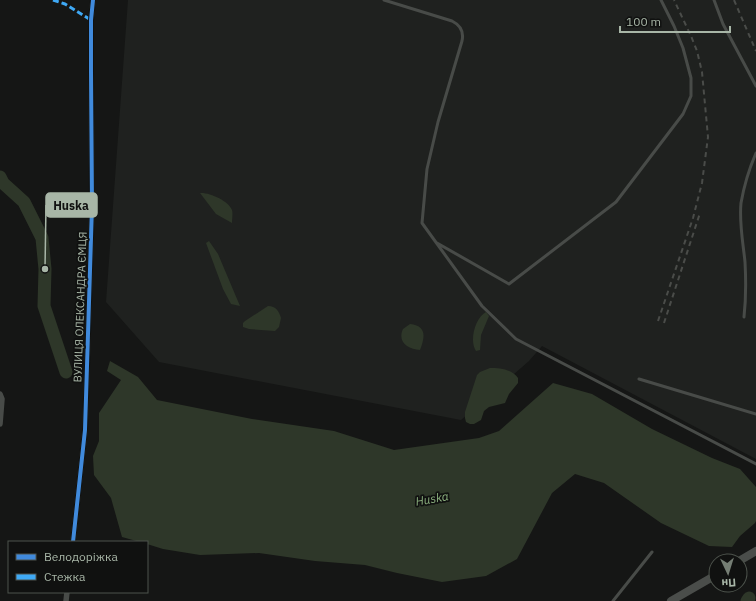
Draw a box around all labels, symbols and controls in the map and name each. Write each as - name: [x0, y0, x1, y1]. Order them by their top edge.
- scale bar: [620, 8, 730, 34]
- text: 100 m: [626, 14, 661, 29]
- callout: Huska: [46, 193, 97, 217]
- text: Huska: [53, 198, 89, 213]
- street label: ВУЛИЦЯ ОЛЕКСАНДРА ЄМЦЯ: [70, 231, 90, 383]
- water label: Huska: [414, 488, 450, 509]
- legend: [8, 541, 148, 593]
- text: Велодоріжка: [44, 549, 118, 564]
- north arrow: [708, 553, 748, 593]
- text: Стежка: [44, 569, 86, 584]
- text: Пн: [721, 575, 736, 590]

